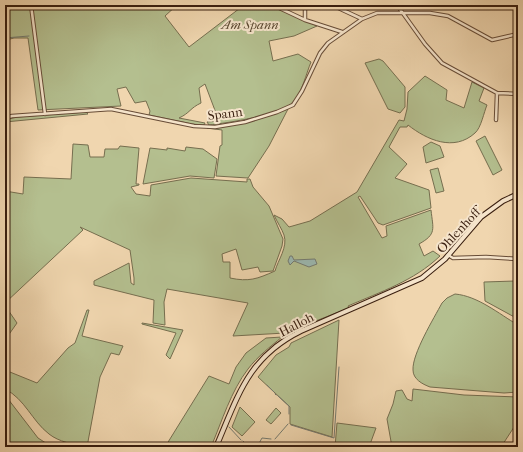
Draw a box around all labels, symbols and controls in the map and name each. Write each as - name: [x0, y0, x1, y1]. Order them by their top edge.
- park label: Am Spann: [220, 17, 278, 32]
- street label: Spann: [207, 104, 244, 123]
- street label: Ohlenhoff: [434, 202, 485, 256]
- street label: Halloh: [276, 309, 317, 340]

